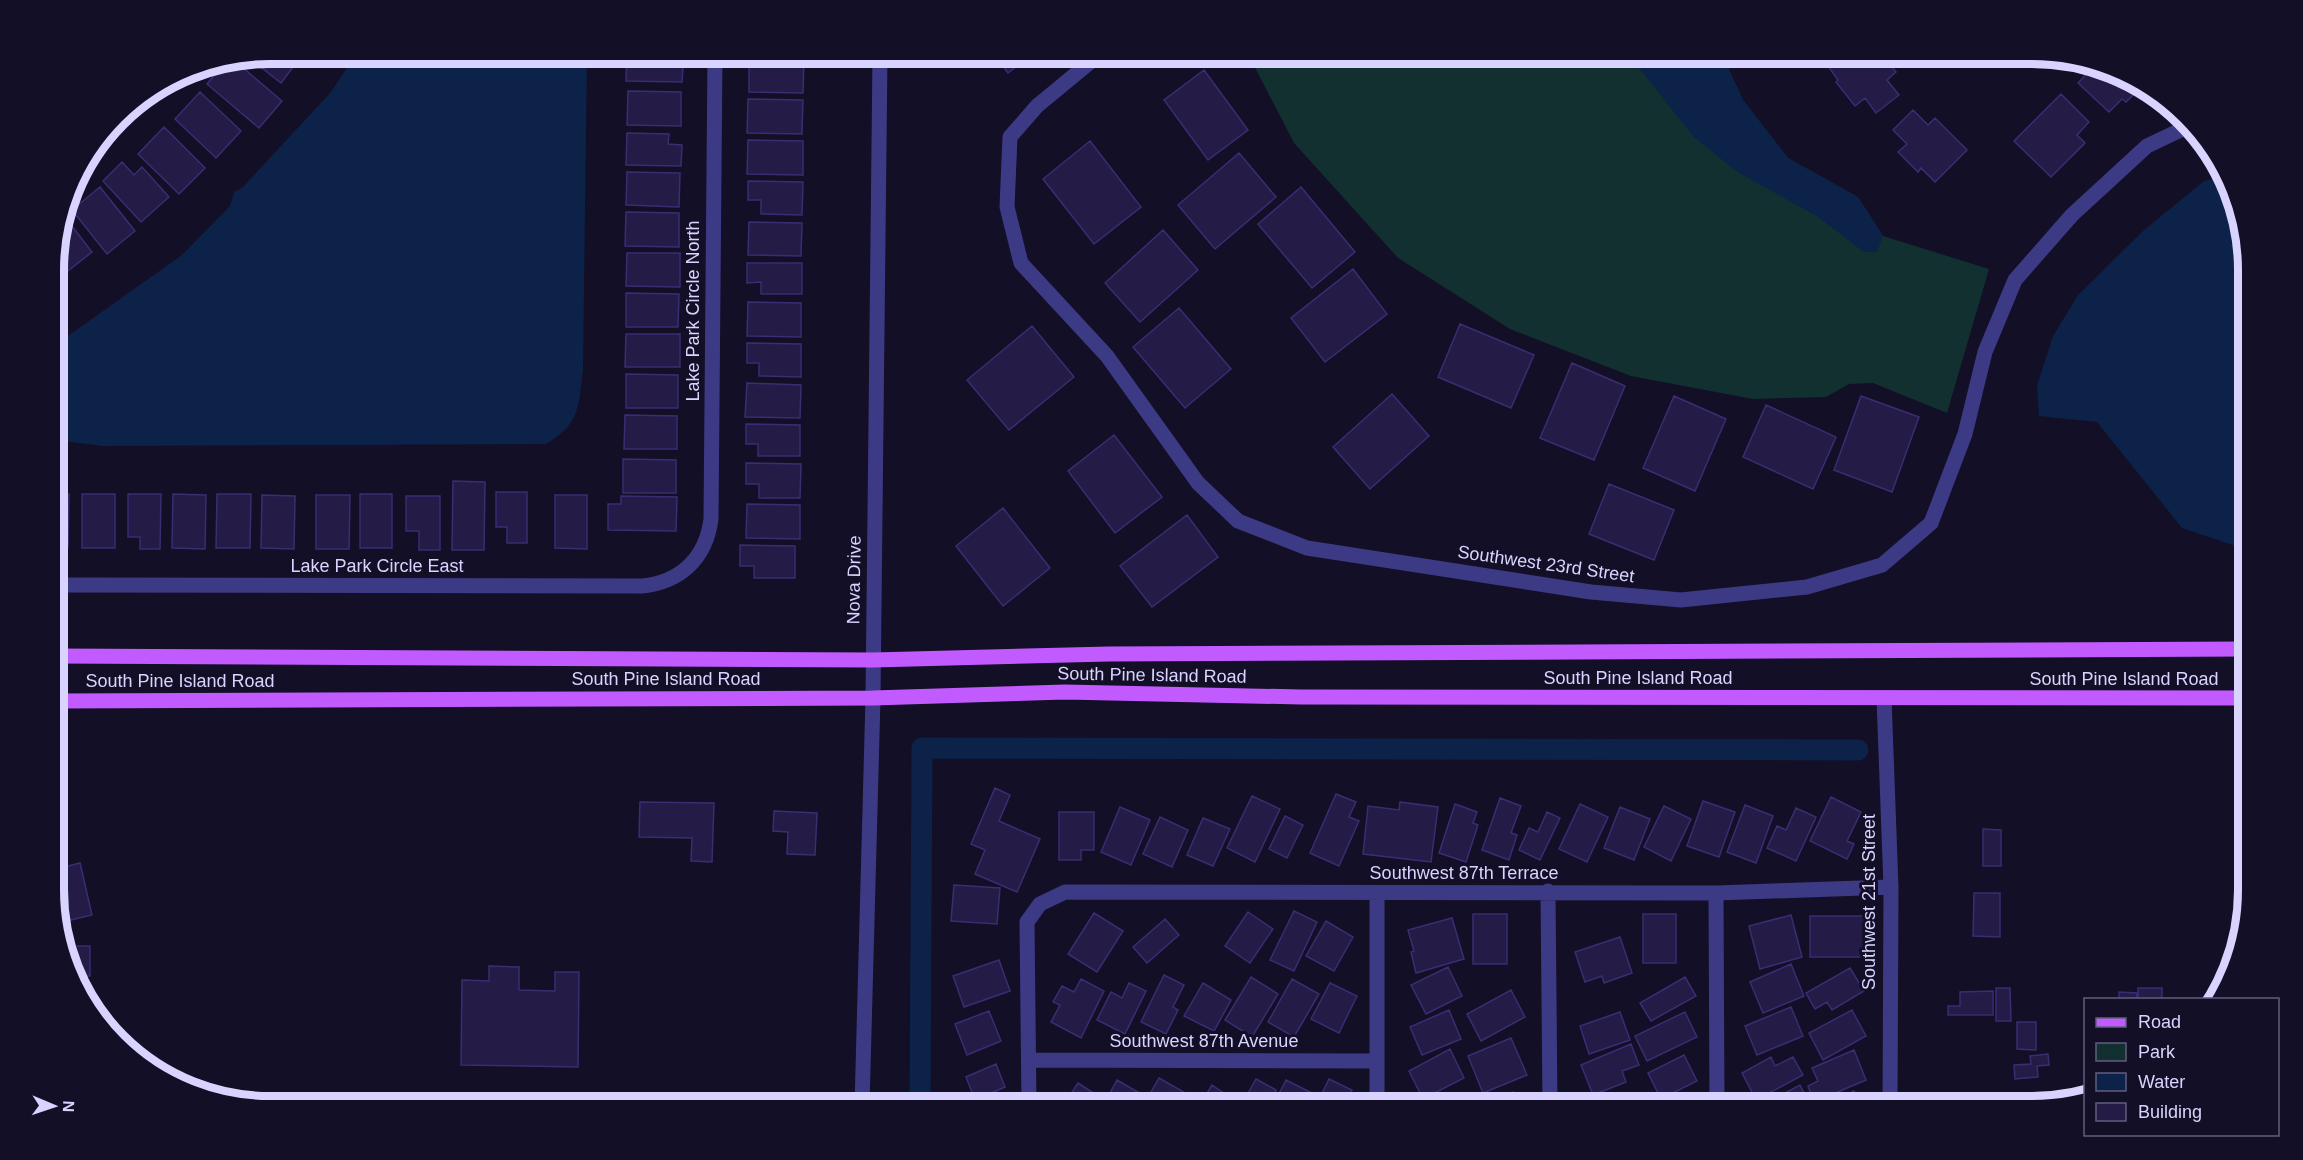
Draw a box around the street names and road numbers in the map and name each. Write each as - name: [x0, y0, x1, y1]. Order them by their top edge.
- street label: Lake Park Circle North: [683, 220, 703, 402]
- street label: Nova Drive: [843, 535, 865, 625]
- street label: Southwest 23rd Street: [1456, 542, 1636, 586]
- street label: Lake Park Circle East: [290, 556, 464, 576]
- street label: South Pine Island Road: [1057, 663, 1247, 687]
- street label: South Pine Island Road: [1543, 668, 1733, 688]
- street label: South Pine Island Road: [571, 669, 761, 689]
- street label: South Pine Island Road: [2029, 669, 2219, 689]
- street label: South Pine Island Road: [85, 671, 275, 691]
- street label: Southwest 21st Street: [1859, 814, 1879, 990]
- street label: Southwest 87th Terrace: [1370, 863, 1558, 883]
- street label: Southwest 87th Avenue: [1110, 1031, 1298, 1051]

